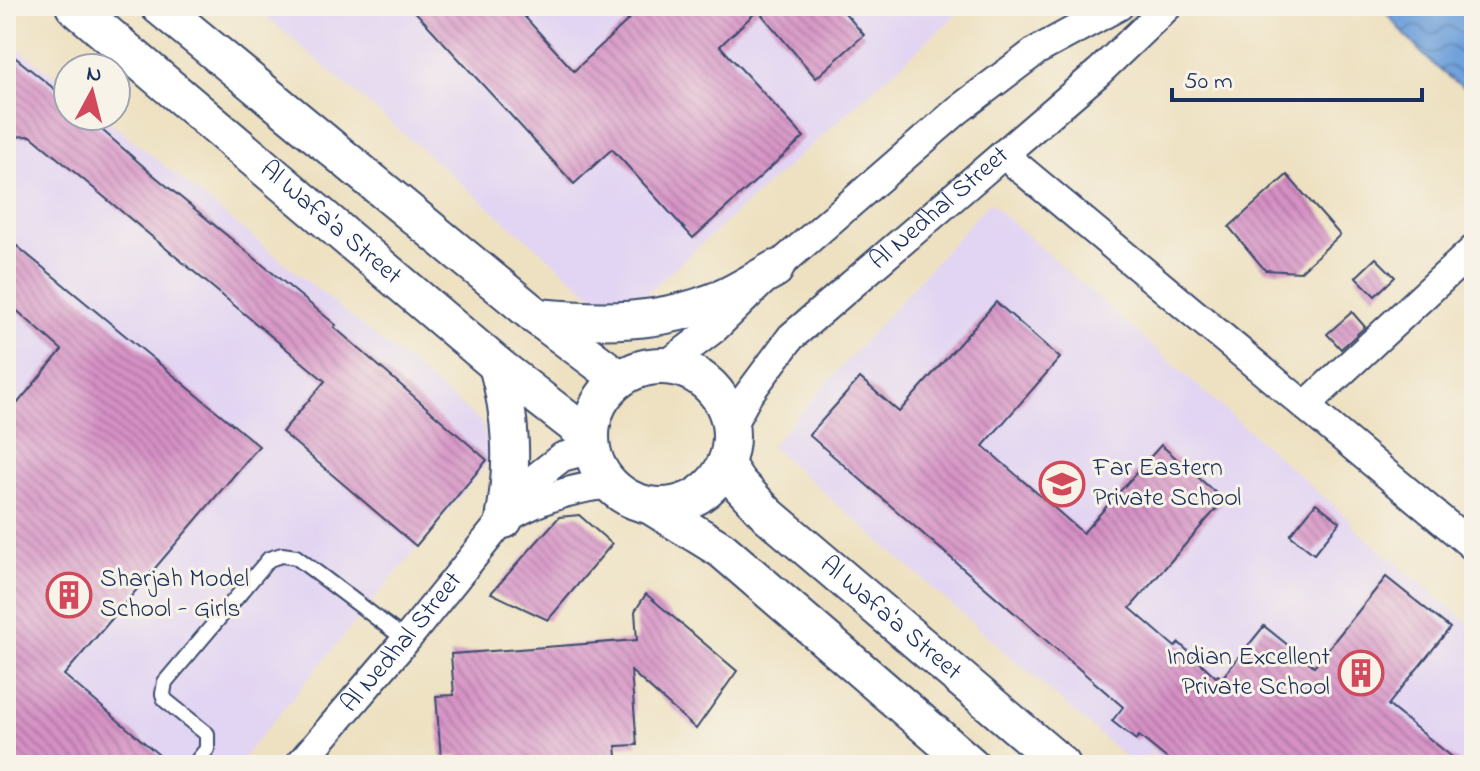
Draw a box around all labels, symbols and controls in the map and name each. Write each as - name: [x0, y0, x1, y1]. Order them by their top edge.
- north arrow: [52, 52, 132, 132]
- scale bar: [1172, 52, 1422, 102]
- text: N: [85, 58, 103, 92]
- text: 50 m: [1184, 65, 1233, 100]
- street label: Al Nedhal Street: [862, 138, 1018, 280]
- street label: Al Wafa'a Street: [251, 152, 410, 295]
- place label: Far Eastern Private School: [1092, 450, 1241, 518]
- school or university icon: Far Eastern Private School: [1038, 460, 1086, 508]
- street label: Al Wafa'a Street: [811, 547, 970, 691]
- place label: Sharjah Model School - Girls: [100, 561, 249, 629]
- street label: Al Nedhal Street: [332, 564, 473, 722]
- building icon: Sharjah Model School - Girls: [45, 571, 93, 619]
- place label: Indian Excellent Private School: [1167, 639, 1330, 707]
- building icon: Indian Excellent Private School: [1337, 649, 1385, 697]

